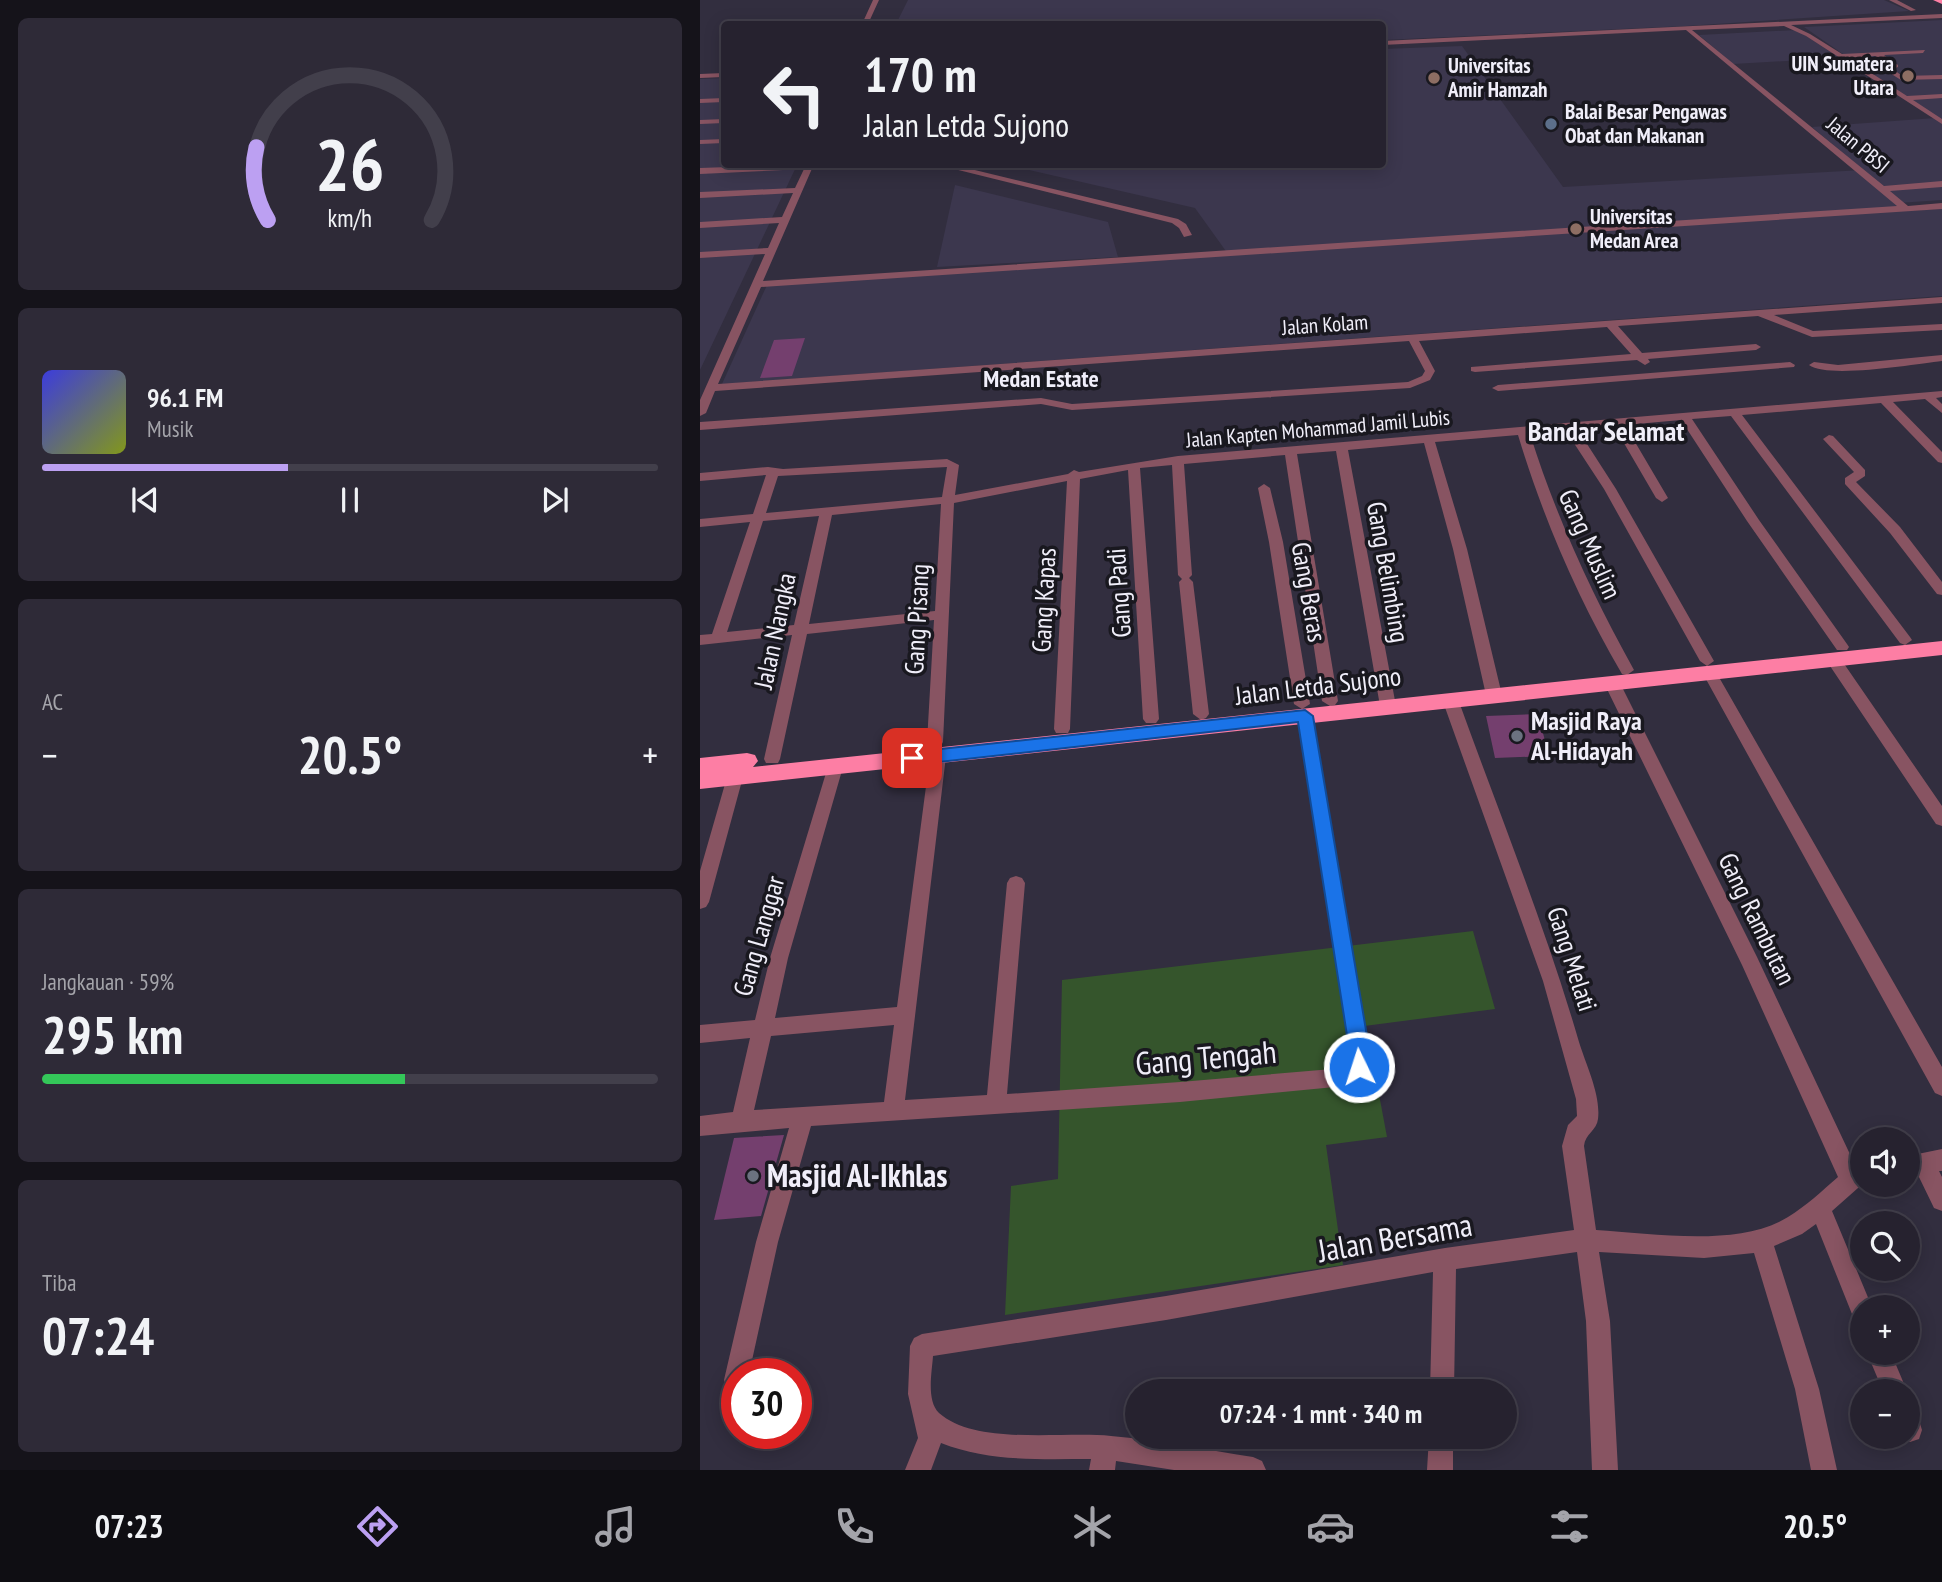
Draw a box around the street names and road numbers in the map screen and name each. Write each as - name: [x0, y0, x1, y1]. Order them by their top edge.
- street label: Jalan PBSI: [1821, 110, 1895, 179]
- street label: Jalan Kolam: [1280, 308, 1369, 341]
- street label: Jalan Kapten Mohammad Jamil Lubis: [1184, 404, 1451, 454]
- street label: Gang Muslim: [1552, 484, 1629, 604]
- street label: Gang Belimbing: [1360, 499, 1417, 645]
- street label: Gang Beras: [1285, 539, 1334, 644]
- street label: Gang Kapas: [1024, 547, 1063, 653]
- street label: Gang Padi: [1099, 547, 1138, 639]
- street label: Gang Pisang: [897, 563, 936, 675]
- street label: Jalan Nangka: [746, 570, 803, 693]
- street label: Jalan Letda Sujono: [1232, 659, 1403, 712]
- street label: Gang Rambutan: [1711, 847, 1804, 990]
- street label: Gang Langgar: [726, 872, 791, 1000]
- street label: Gang Melati: [1540, 902, 1605, 1015]
- street label: Gang Tengah: [1134, 1030, 1278, 1084]
- street label: Jalan Bersama: [1313, 1203, 1475, 1271]

